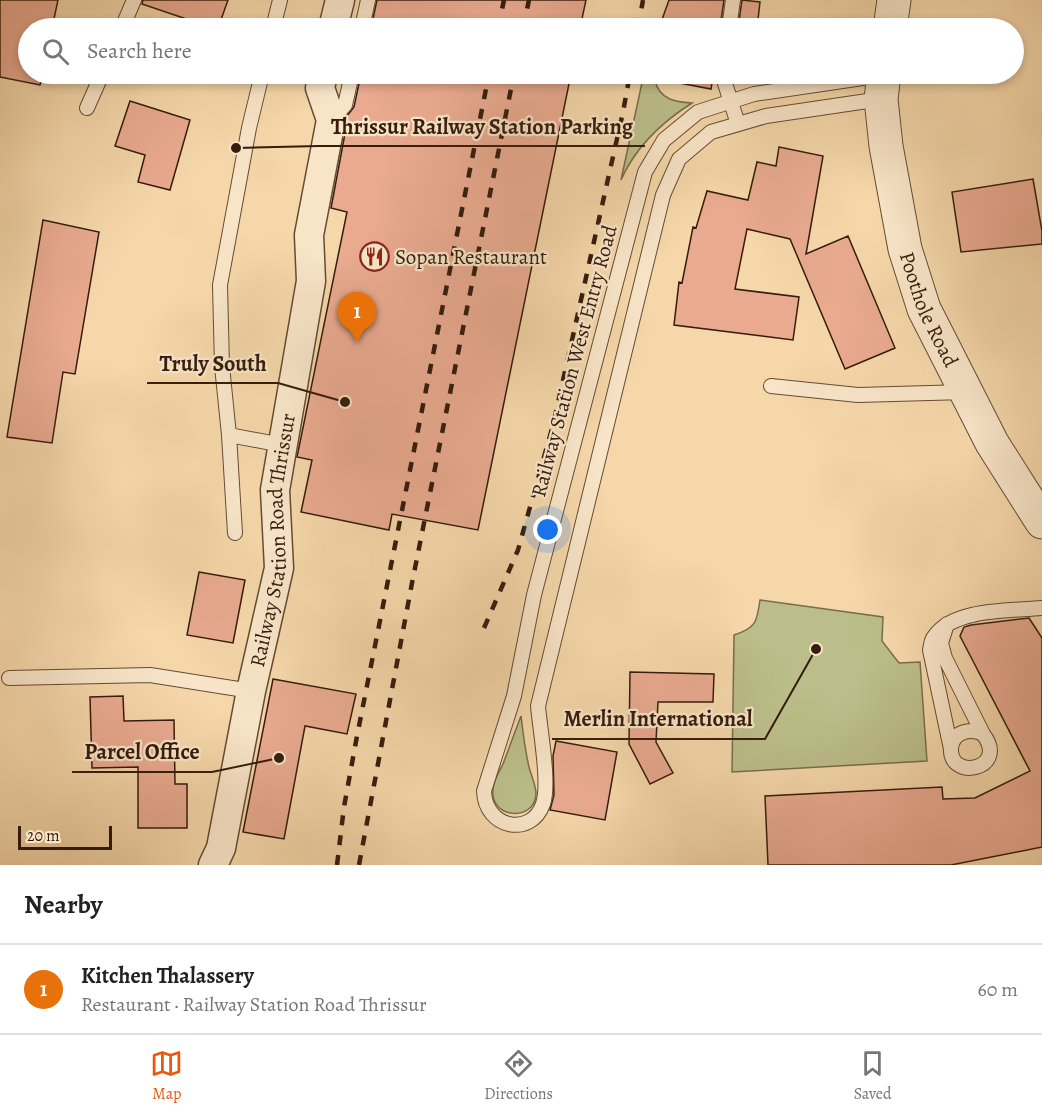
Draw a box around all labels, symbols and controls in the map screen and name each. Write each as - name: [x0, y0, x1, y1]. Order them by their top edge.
- search box: [18, 18, 1024, 84]
- icon: search: [39, 35, 72, 68]
- text: Search here: [87, 36, 192, 66]
- callout: Thrissur Railway Station Parking: [319, 106, 645, 146]
- text: Thrissur Railway Station Parking: [331, 112, 634, 142]
- street label: Railway Station West Entry Road: [524, 221, 624, 500]
- restaurant icon: Sopan Restaurant: [358, 241, 390, 273]
- place label: Sopan Restaurant: [395, 243, 547, 271]
- street label: Poothole Road: [893, 248, 965, 372]
- pin: 1: [338, 292, 376, 342]
- callout: Truly South: [147, 343, 278, 383]
- text: Truly South: [159, 349, 267, 379]
- street label: Railway Station Road Thrissur: [243, 411, 302, 670]
- your location: [533, 515, 562, 544]
- callout: Merlin International: [552, 699, 765, 739]
- text: Merlin International: [563, 704, 753, 734]
- callout: Parcel Office: [72, 732, 212, 772]
- text: Parcel Office: [84, 737, 200, 767]
- scale bar: [18, 823, 112, 850]
- text: 20 m: [27, 825, 60, 847]
- text: Nearby: [24, 887, 103, 922]
- text: Kitchen Thalassery: [81, 961, 254, 991]
- text: 1: [40, 976, 47, 1003]
- text: 60 m: [978, 976, 1018, 1003]
- text: Restaurant · Railway Station Road Thrissur: [81, 991, 427, 1018]
- tab: Map: [150, 1047, 183, 1105]
- tab: Directions: [484, 1047, 553, 1105]
- tab: Saved: [854, 1047, 892, 1105]

